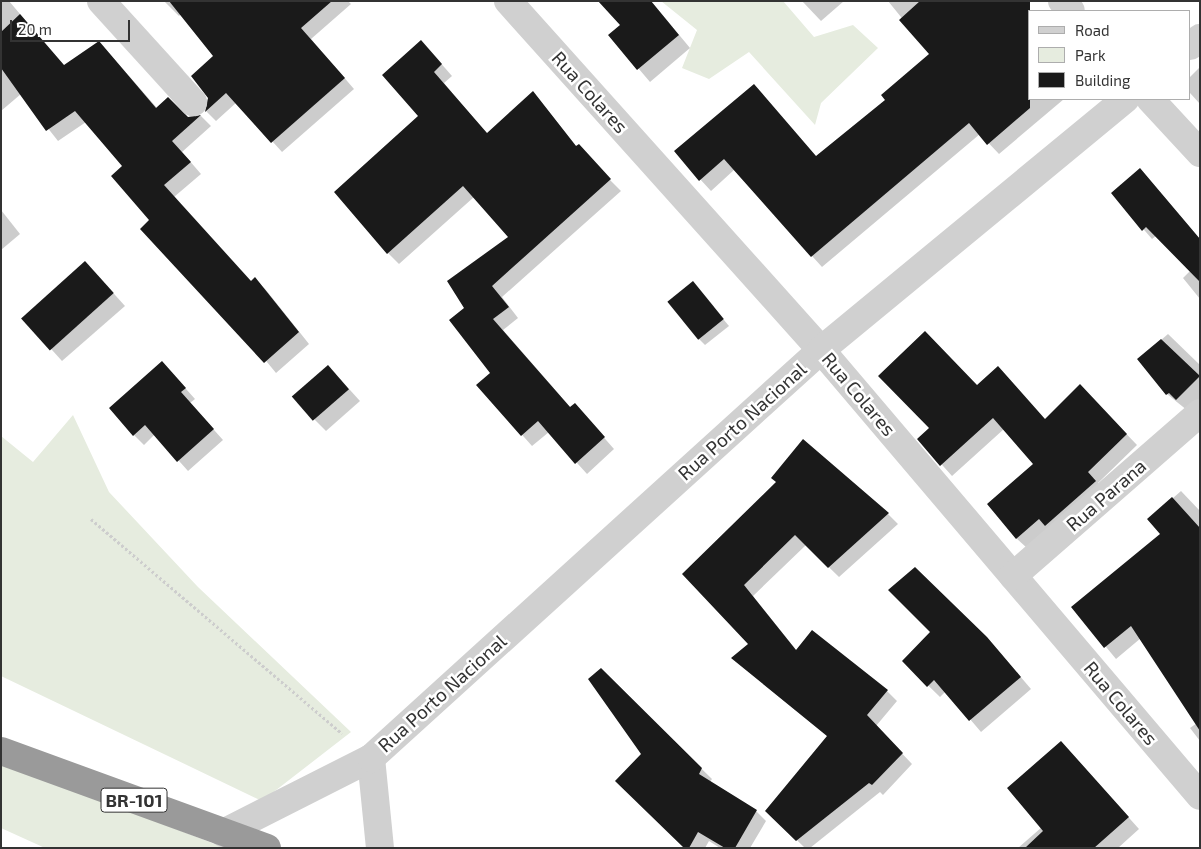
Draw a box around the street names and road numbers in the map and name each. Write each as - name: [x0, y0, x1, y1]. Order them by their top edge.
- street label: Rua Colares: [547, 46, 633, 138]
- street label: Rua Colares: [817, 348, 901, 440]
- street label: Rua Porto Nacional: [673, 357, 811, 485]
- street label: Rua Parana: [1061, 454, 1151, 536]
- street label: Rua Porto Nacional: [373, 629, 511, 757]
- street label: Rua Colares: [1079, 657, 1163, 749]
- road number: BR-101: [100, 784, 168, 816]

